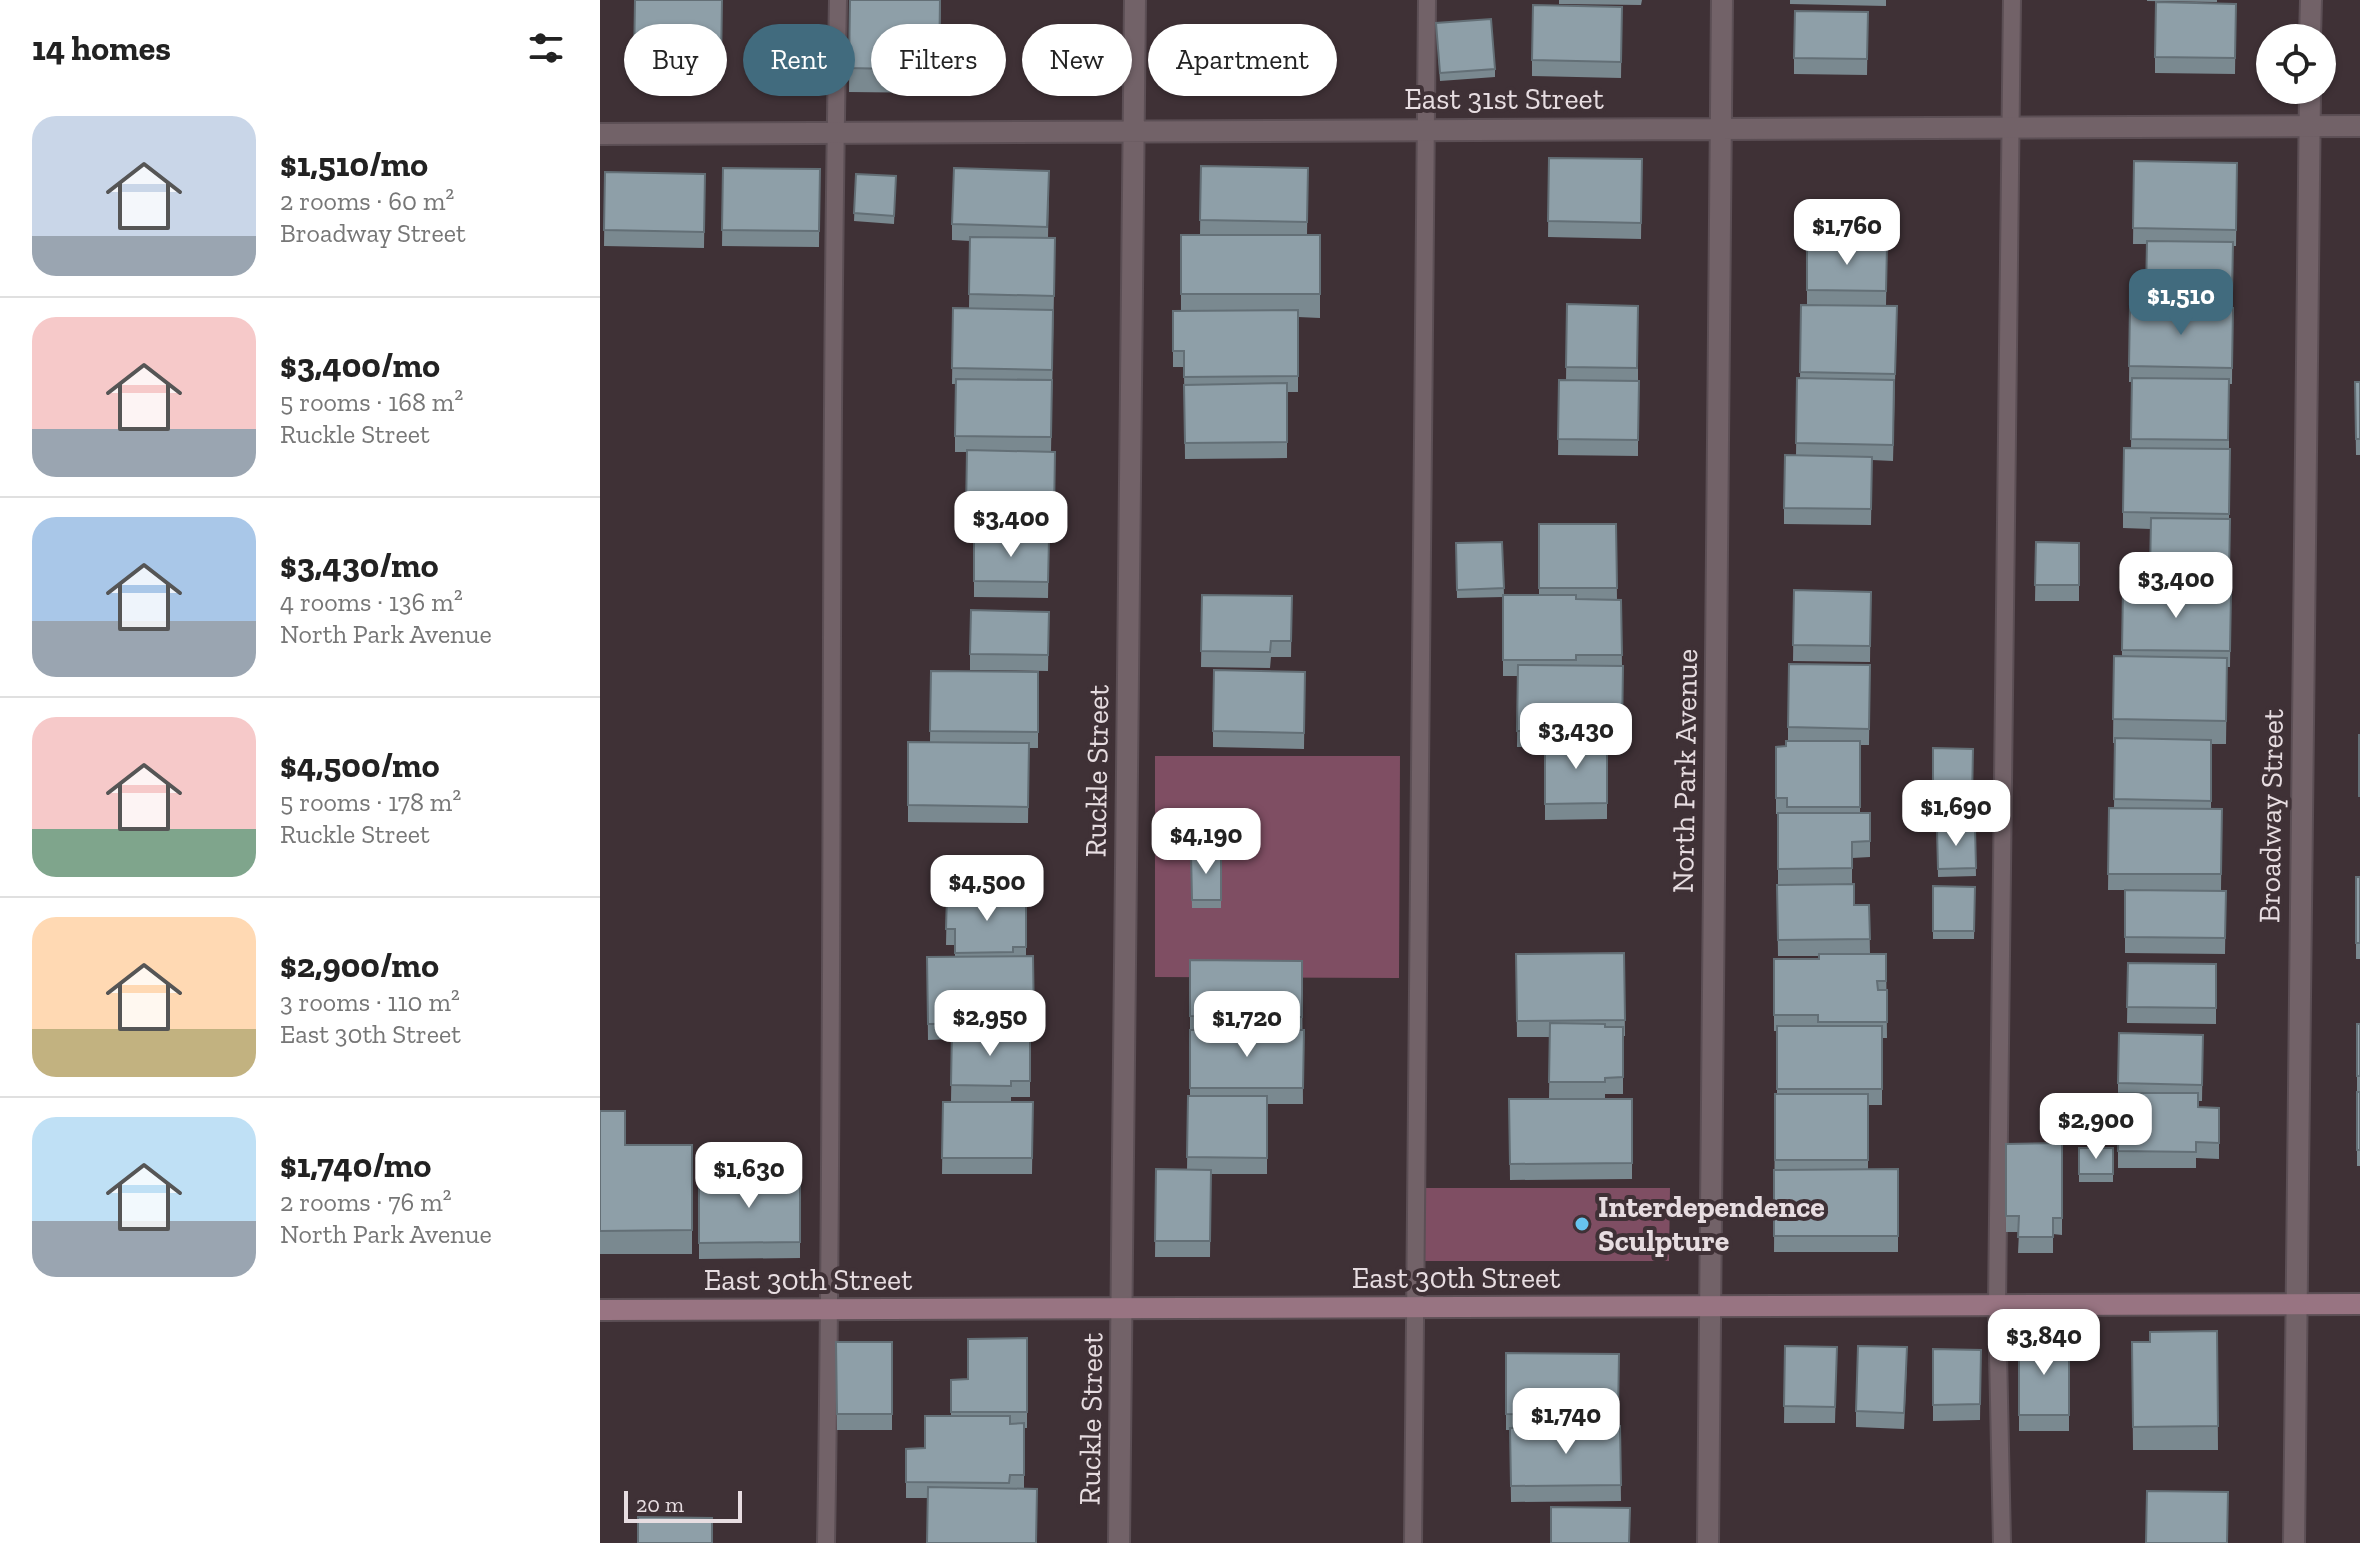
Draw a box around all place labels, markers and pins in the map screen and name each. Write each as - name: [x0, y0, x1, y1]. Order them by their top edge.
- pin: $1,760: [1782, 199, 1912, 267]
- pin: $1,510: [2116, 269, 2246, 337]
- pin: $3,400: [946, 491, 1076, 559]
- pin: $3,400: [2111, 552, 2241, 620]
- pin: $3,430: [1511, 703, 1641, 771]
- pin: $1,690: [1891, 780, 2021, 848]
- pin: $4,190: [1141, 808, 1271, 876]
- pin: $4,500: [922, 855, 1052, 923]
- pin: $2,950: [925, 990, 1055, 1058]
- pin: $1,720: [1182, 991, 1312, 1059]
- pin: $2,900: [2031, 1093, 2161, 1161]
- pin: $1,630: [684, 1142, 814, 1210]
- place label: Interdependence Sculpture: [1598, 1189, 1825, 1259]
- marker: Interdependence Sculpture: [1573, 1215, 1591, 1233]
- pin: $3,840: [1979, 1309, 2109, 1377]
- pin: $1,740: [1501, 1388, 1631, 1456]

